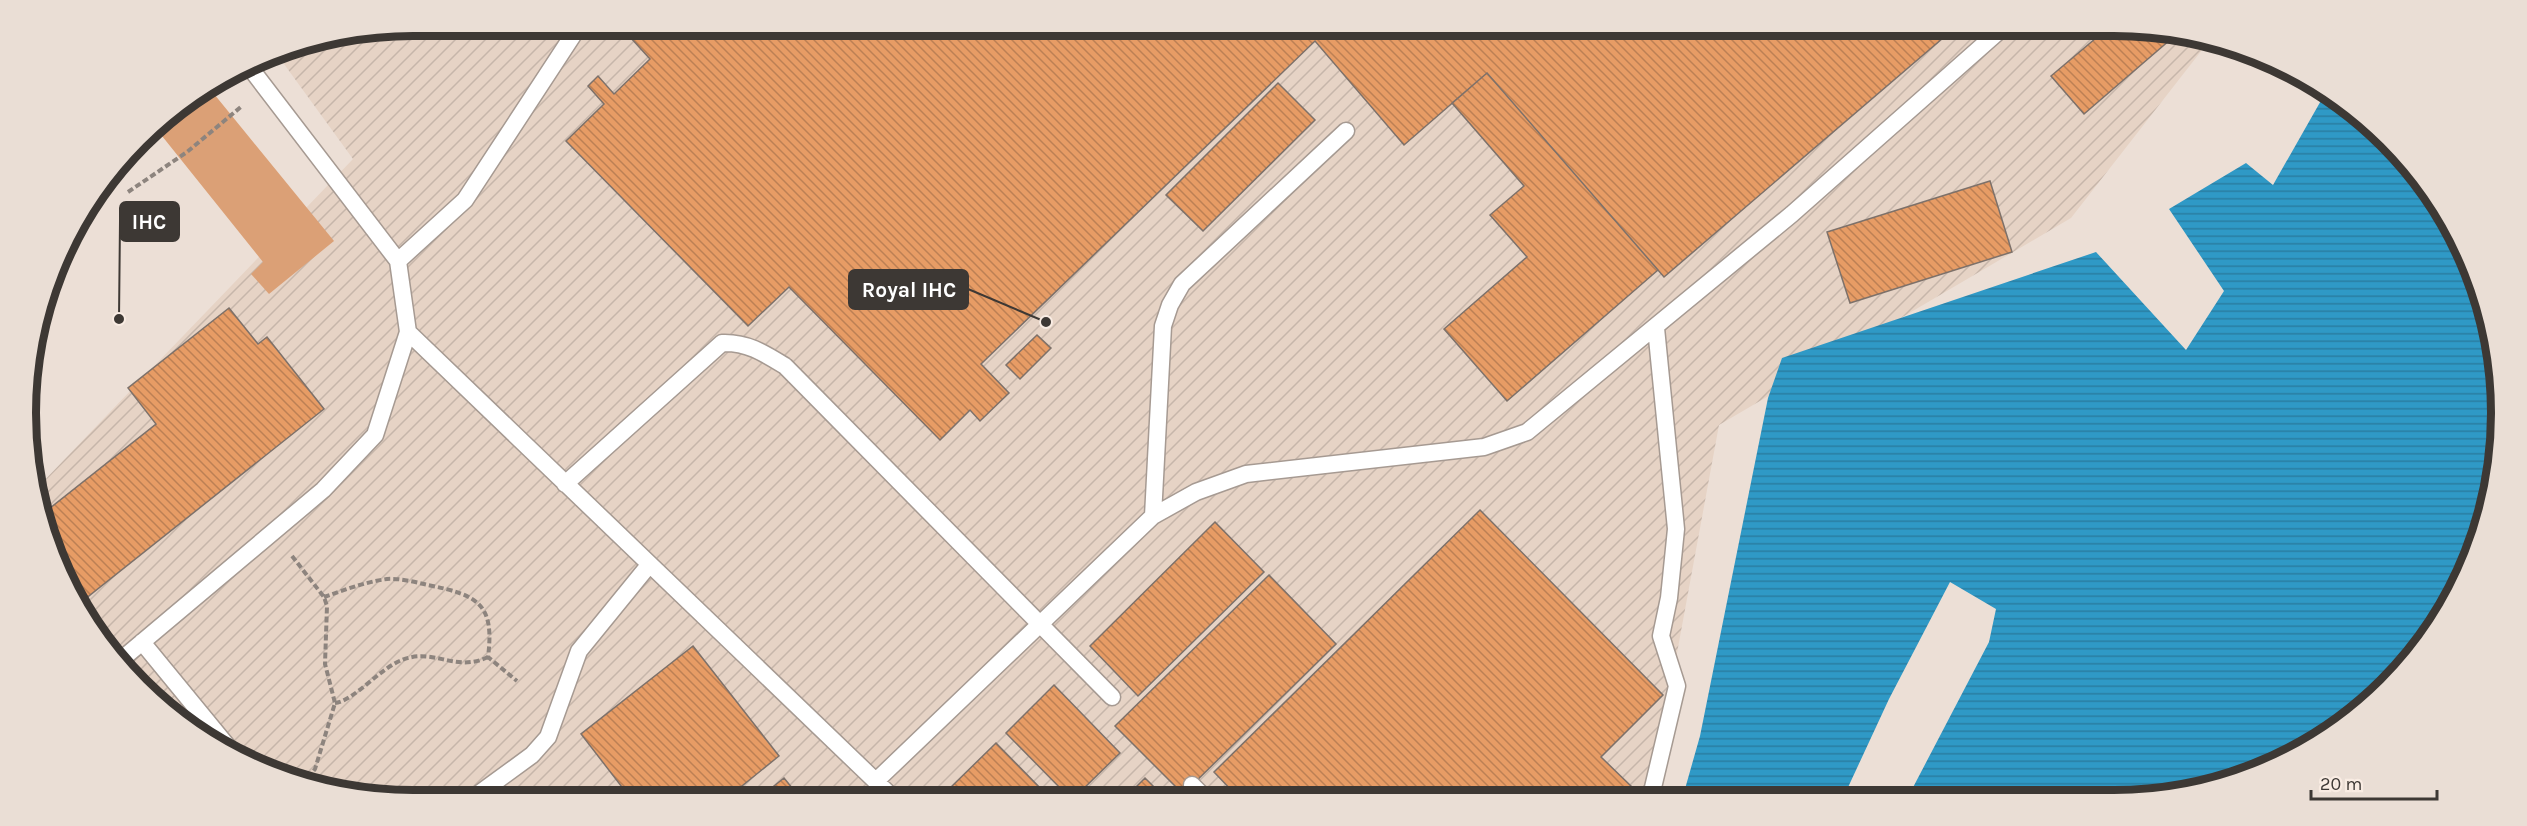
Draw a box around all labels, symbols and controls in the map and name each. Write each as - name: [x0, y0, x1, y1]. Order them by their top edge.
- callout: IHC: [120, 202, 179, 241]
- text: IHC: [132, 210, 166, 234]
- callout: Royal IHC: [849, 270, 968, 309]
- text: Royal IHC: [862, 278, 956, 302]
- scale bar: [2311, 763, 2437, 801]
- text: 20 m: [2320, 773, 2362, 795]

